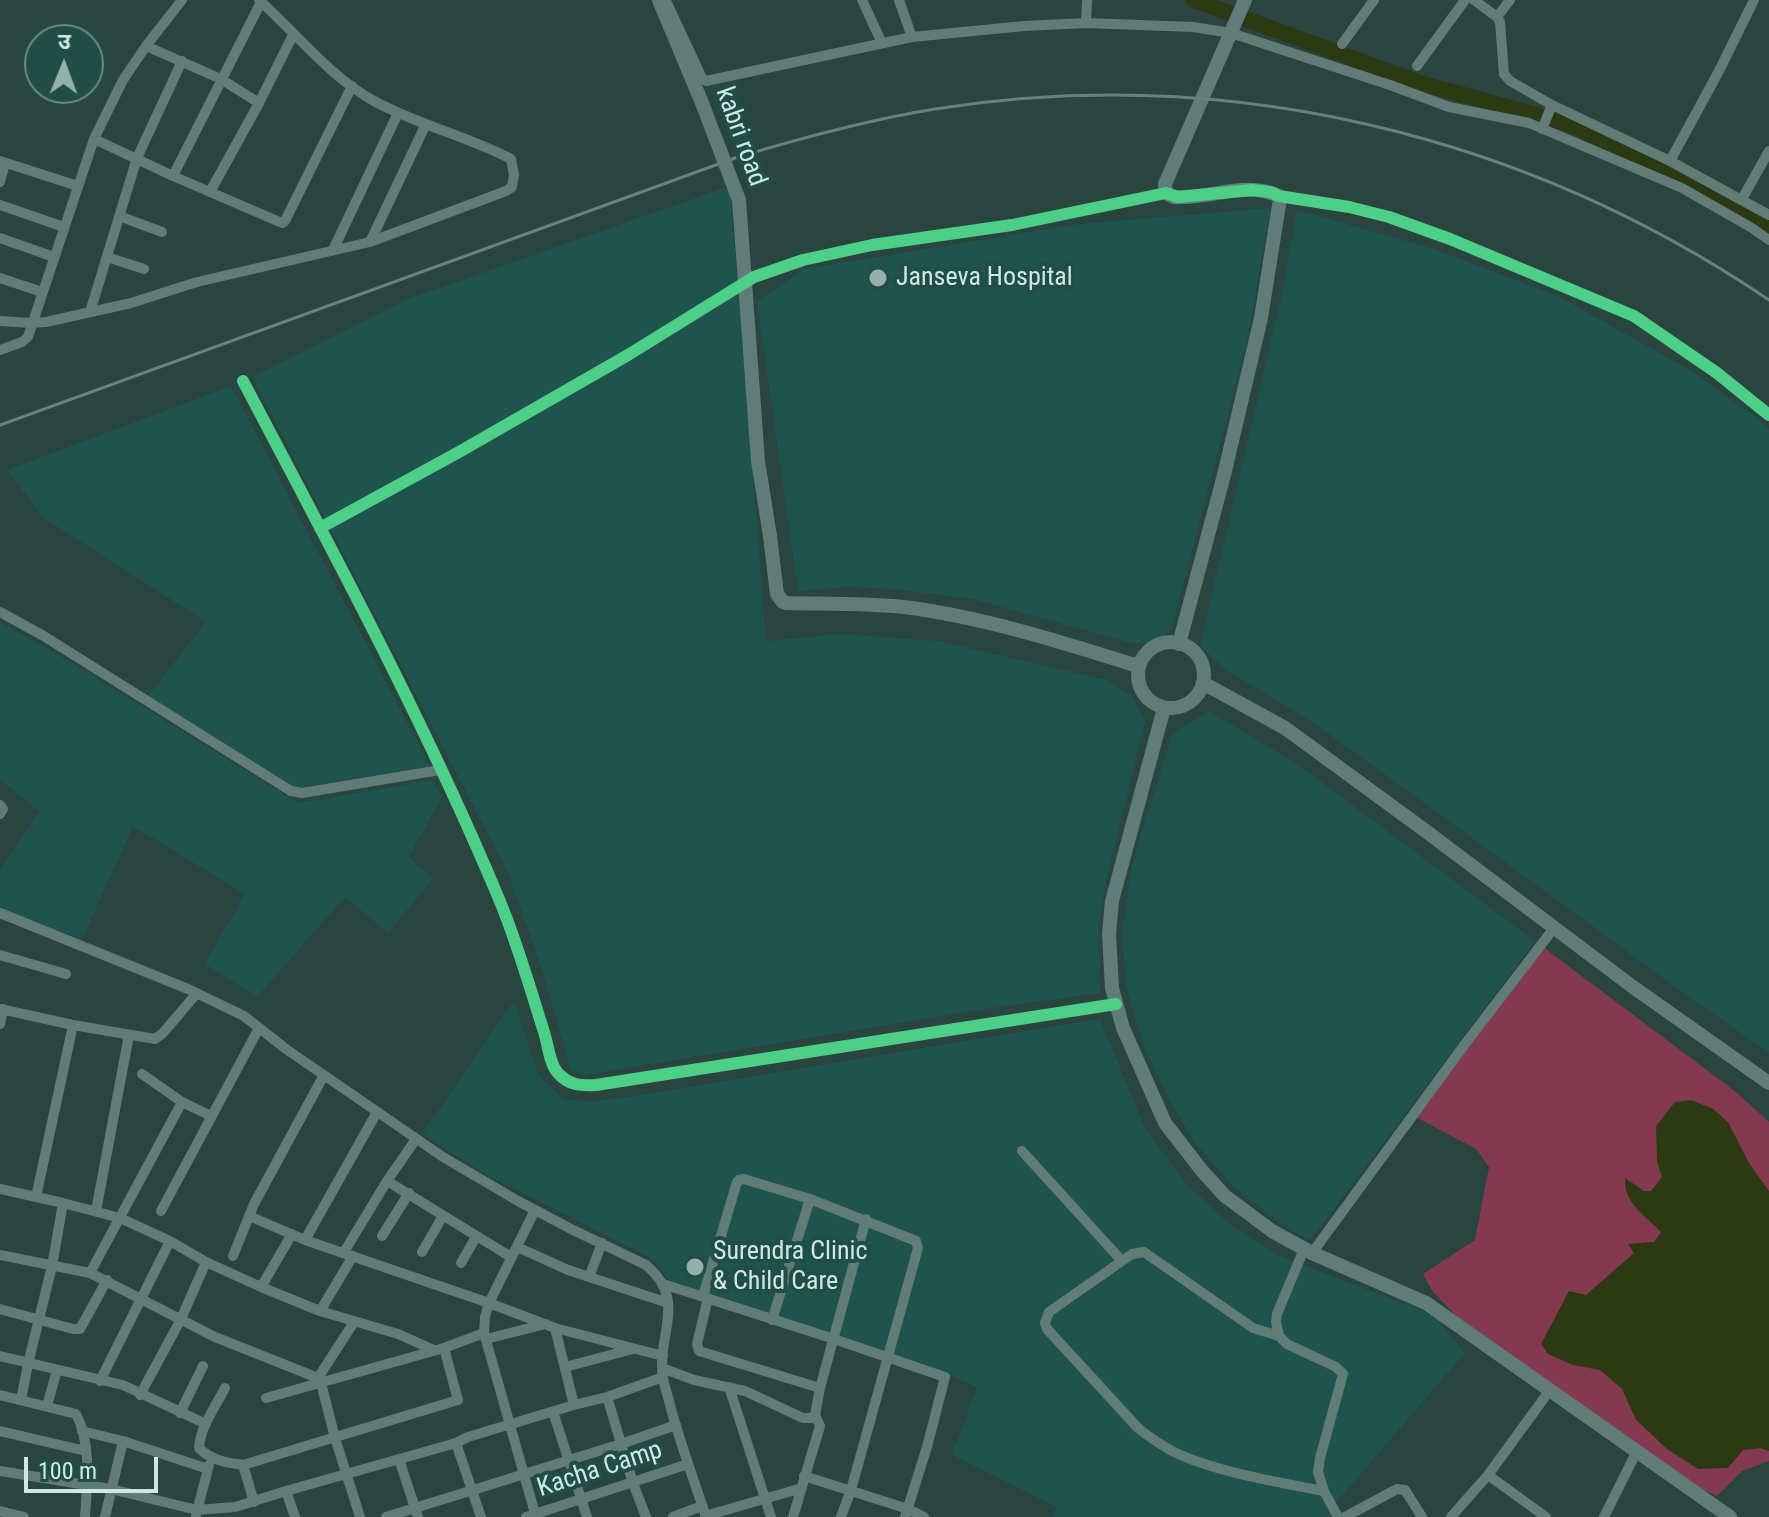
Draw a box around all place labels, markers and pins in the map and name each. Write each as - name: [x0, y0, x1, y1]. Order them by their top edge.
- place label: Janseva Hospital: [896, 262, 1073, 294]
- marker: Janseva Hospital: [867, 267, 889, 289]
- place label: Surendra Clinic & Child Care: [713, 1236, 867, 1298]
- marker: Surendra Clinic & Child Care: [684, 1256, 706, 1278]

